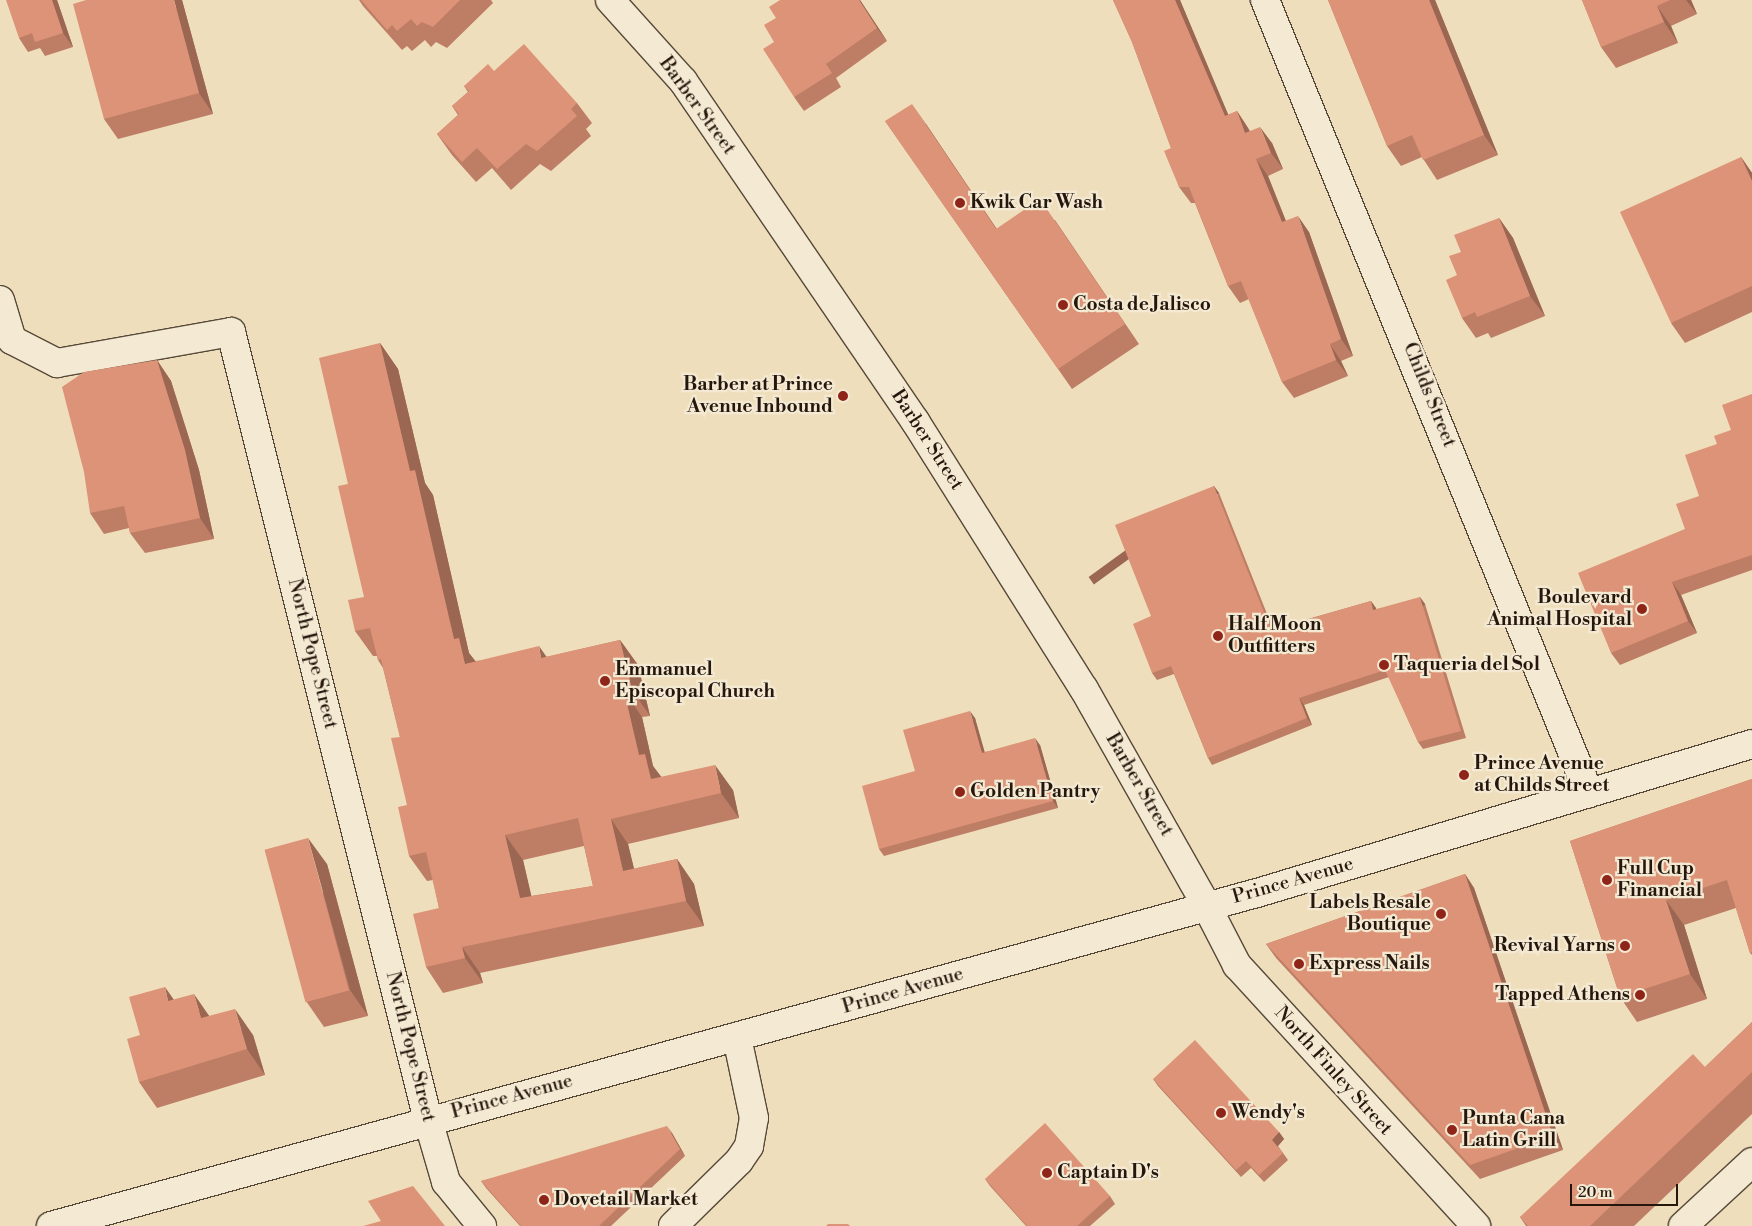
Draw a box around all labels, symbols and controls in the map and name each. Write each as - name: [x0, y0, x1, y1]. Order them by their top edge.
- street label: Barber Street: [654, 53, 740, 159]
- place label: Kwik Car Wash: [970, 192, 1103, 214]
- marker: Kwik Car Wash: [954, 197, 966, 209]
- place label: Costa de Jalisco: [1073, 294, 1211, 316]
- marker: Costa de Jalisco: [1057, 299, 1069, 311]
- street label: Childs Street: [1398, 339, 1460, 451]
- place label: Barber at Prince Avenue Inbound: [683, 374, 833, 418]
- street label: Barber Street: [886, 385, 968, 495]
- marker: Barber at Prince Avenue Inbound: [837, 390, 849, 402]
- street label: North Pope Street: [282, 577, 342, 731]
- place label: Boulevard Animal Hospital: [1487, 587, 1632, 631]
- marker: Boulevard Animal Hospital: [1636, 603, 1648, 615]
- place label: Half Moon Outfitters: [1228, 614, 1321, 658]
- marker: Half Moon Outfitters: [1212, 630, 1224, 642]
- place label: Taqueria del Sol: [1394, 654, 1540, 676]
- place label: Emmanuel Episcopal Church: [615, 659, 775, 703]
- marker: Taqueria del Sol: [1378, 659, 1390, 671]
- marker: Emmanuel Episcopal Church: [599, 675, 611, 687]
- street label: Barber Street: [1100, 729, 1178, 841]
- place label: Prince Avenue at Childs Street: [1474, 753, 1609, 797]
- marker: Prince Avenue at Childs Street: [1458, 769, 1470, 781]
- place label: Golden Pantry: [970, 781, 1100, 803]
- marker: Golden Pantry: [954, 786, 966, 798]
- street label: Prince Avenue: [1230, 853, 1356, 909]
- place label: Full Cup Financial: [1617, 858, 1702, 902]
- marker: Full Cup Financial: [1601, 874, 1613, 886]
- place label: Labels Resale Boutique: [1309, 892, 1431, 936]
- marker: Labels Resale Boutique: [1435, 908, 1447, 920]
- place label: Revival Yarns: [1494, 935, 1615, 957]
- marker: Revival Yarns: [1619, 940, 1631, 952]
- place label: Express Nails: [1309, 953, 1430, 975]
- marker: Express Nails: [1293, 958, 1305, 970]
- street label: Prince Avenue: [840, 963, 966, 1019]
- street label: North Pope Street: [380, 970, 440, 1124]
- place label: Tapped Athens: [1495, 984, 1630, 1006]
- marker: Tapped Athens: [1634, 989, 1646, 1001]
- street label: North Finley Street: [1269, 1002, 1397, 1140]
- street label: Prince Avenue: [449, 1070, 575, 1124]
- place label: Wendy's: [1231, 1102, 1305, 1124]
- marker: Wendy's: [1215, 1107, 1227, 1119]
- place label: Punta Cana Latin Grill: [1462, 1108, 1565, 1152]
- marker: Punta Cana Latin Grill: [1446, 1124, 1458, 1136]
- place label: Captain D's: [1057, 1162, 1159, 1184]
- marker: Captain D's: [1041, 1167, 1053, 1179]
- scale bar: [1572, 1174, 1680, 1206]
- text: 20 m: [1578, 1183, 1613, 1202]
- place label: Dovetail Market: [554, 1189, 698, 1211]
- marker: Dovetail Market: [538, 1194, 550, 1206]

